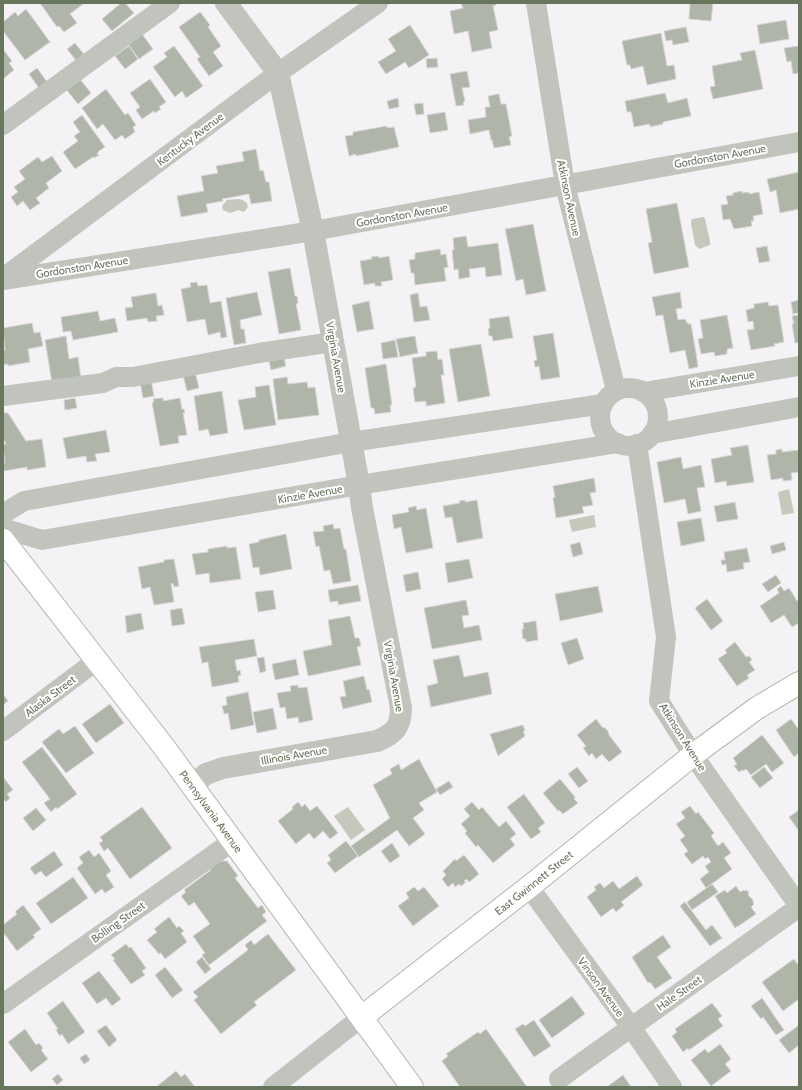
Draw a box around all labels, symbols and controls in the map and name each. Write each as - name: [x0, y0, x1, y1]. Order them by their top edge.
- street label: Kentucky Avenue: [154, 109, 226, 169]
- street label: Gordonston Avenue: [673, 141, 767, 171]
- street label: Atkinson Avenue: [554, 159, 584, 238]
- street label: Gordonston Avenue: [355, 200, 449, 230]
- street label: Gordonston Avenue: [35, 253, 129, 281]
- street label: Virginia Avenue: [323, 320, 349, 394]
- street label: Kinzie Avenue: [689, 367, 756, 391]
- street label: Kinzie Avenue: [277, 481, 344, 507]
- street label: Virginia Avenue: [381, 639, 407, 713]
- street label: Alaska Street: [22, 672, 78, 720]
- street label: Atkinson Avenue: [656, 700, 710, 774]
- street label: Illinois Avenue: [260, 742, 328, 768]
- street label: Pennsylvania Avenue: [176, 767, 246, 856]
- street label: East Gwinnett Street: [492, 847, 576, 918]
- street label: Bolling Street: [88, 898, 148, 946]
- street label: Vinson Avenue: [575, 955, 627, 1020]
- street label: Hale Street: [654, 972, 704, 1014]

